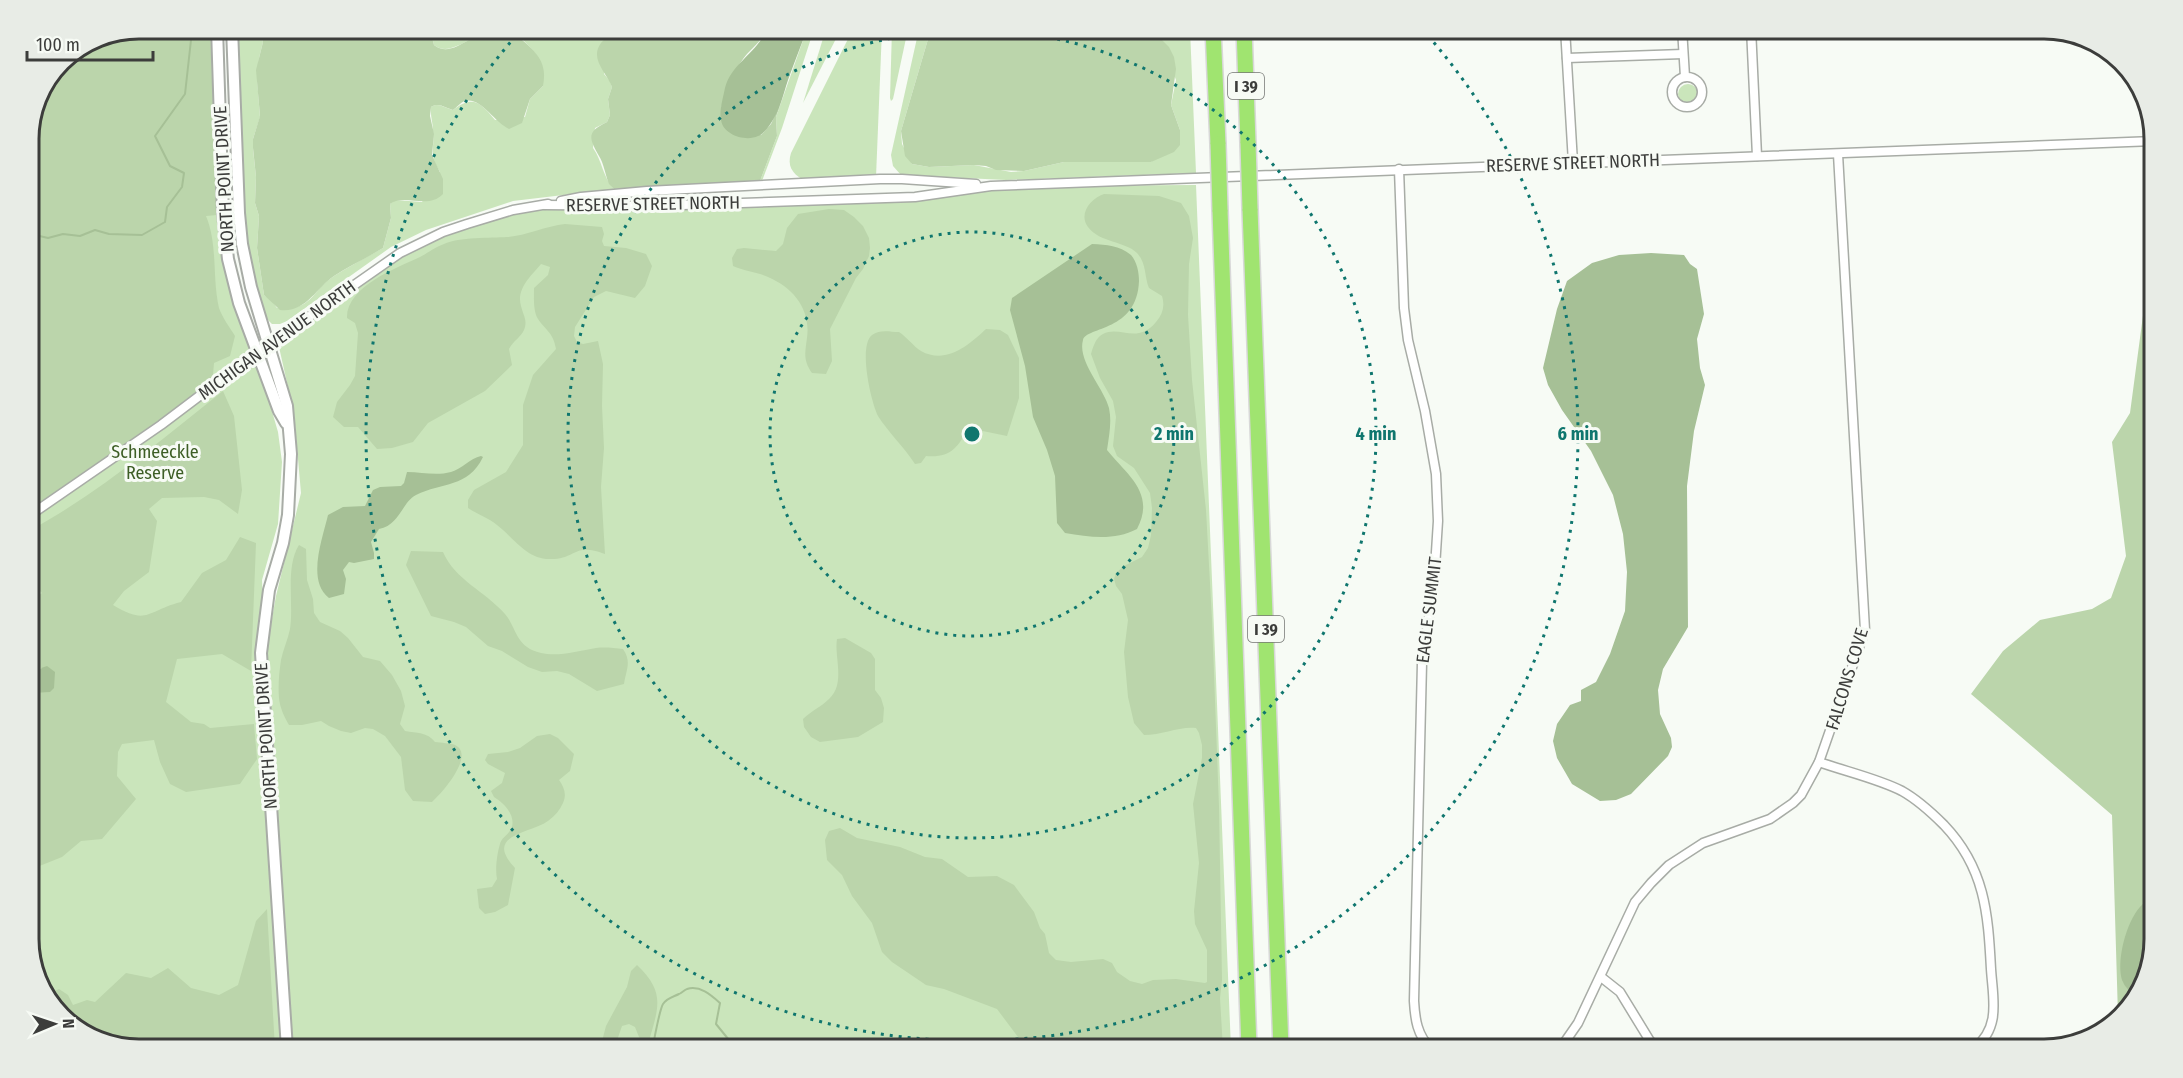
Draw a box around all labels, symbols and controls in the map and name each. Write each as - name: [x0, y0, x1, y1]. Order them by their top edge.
- scale bar: [27, 24, 153, 62]
- text: 100 m: [36, 34, 80, 56]
- road number: I 39: [1228, 73, 1264, 99]
- street label: NORTH POINT DRIVE: [209, 105, 239, 253]
- street label: RESERVE STREET NORTH: [1486, 149, 1660, 177]
- street label: RESERVE STREET NORTH: [566, 191, 740, 217]
- street label: MICHIGAN AVENUE NORTH: [194, 276, 360, 404]
- text: 2 min: [1153, 423, 1194, 445]
- text: 4 min: [1356, 423, 1396, 445]
- text: 6 min: [1558, 423, 1599, 445]
- centre of rings: [962, 424, 982, 444]
- park label: Schmeeckle Reserve: [111, 441, 199, 484]
- street label: EAGLE SUMMIT: [1412, 555, 1447, 664]
- road number: I 39: [1248, 616, 1284, 642]
- street label: FALCONS COVE: [1821, 625, 1873, 733]
- street label: NORTH POINT DRIVE: [250, 662, 282, 810]
- north arrow: [24, 994, 84, 1054]
- text: N: [59, 1018, 78, 1029]

